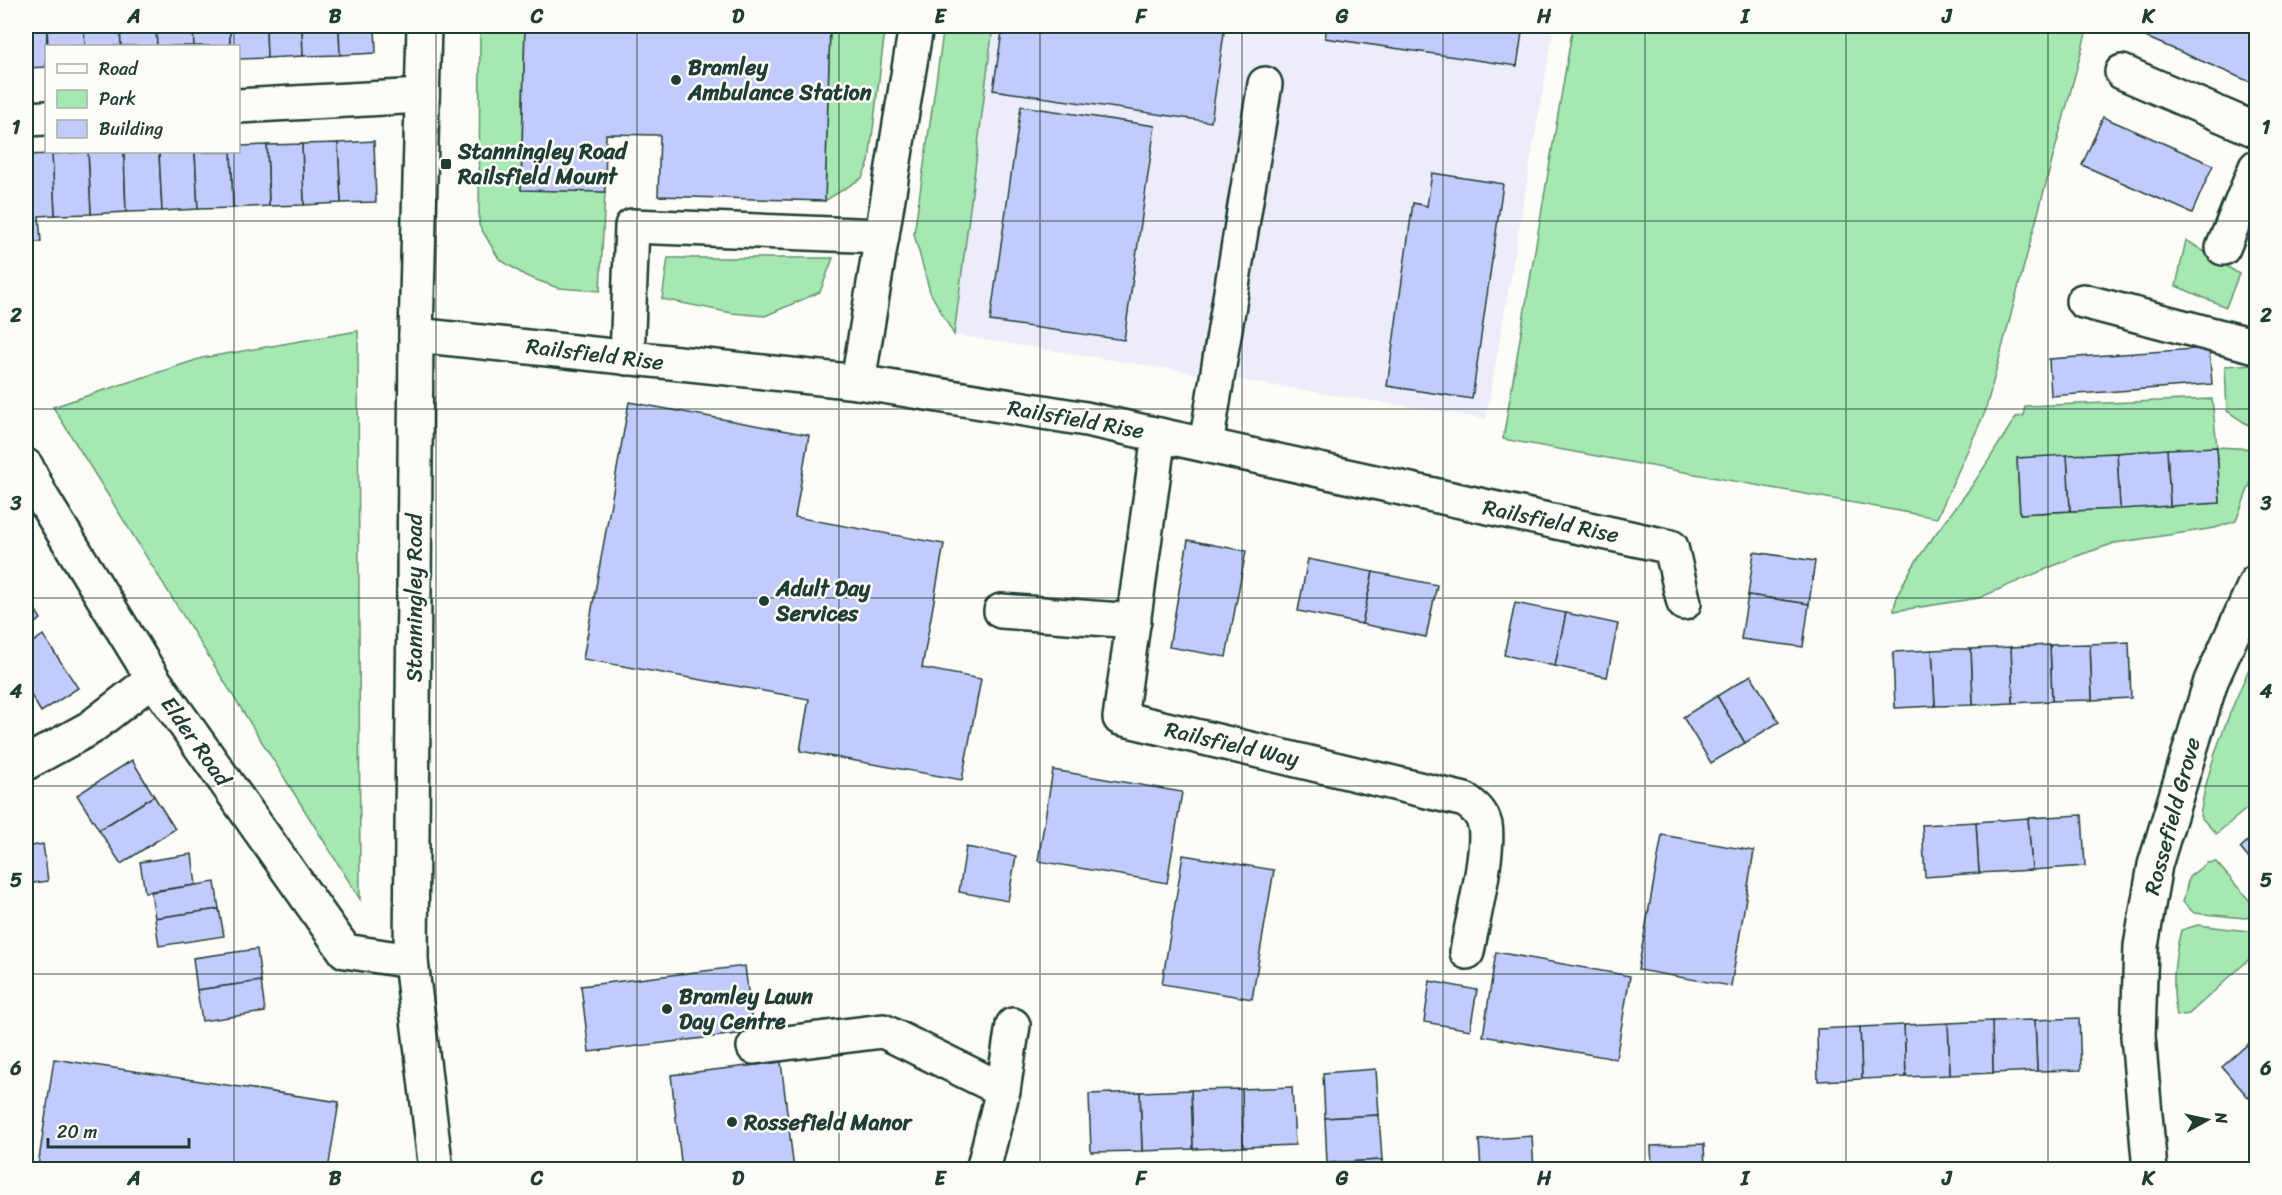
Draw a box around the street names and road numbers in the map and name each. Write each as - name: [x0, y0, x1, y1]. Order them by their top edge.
- street label: Railsfield Rise: [524, 326, 666, 382]
- street label: Railsfield Rise: [1005, 388, 1147, 450]
- street label: Railsfield Rise: [1479, 488, 1623, 554]
- street label: Stanningley Road: [395, 512, 434, 682]
- street label: Elder Road: [150, 688, 242, 796]
- street label: Railsfield Way: [1161, 710, 1304, 779]
- street label: Rossefield Grove: [2132, 733, 2212, 899]

